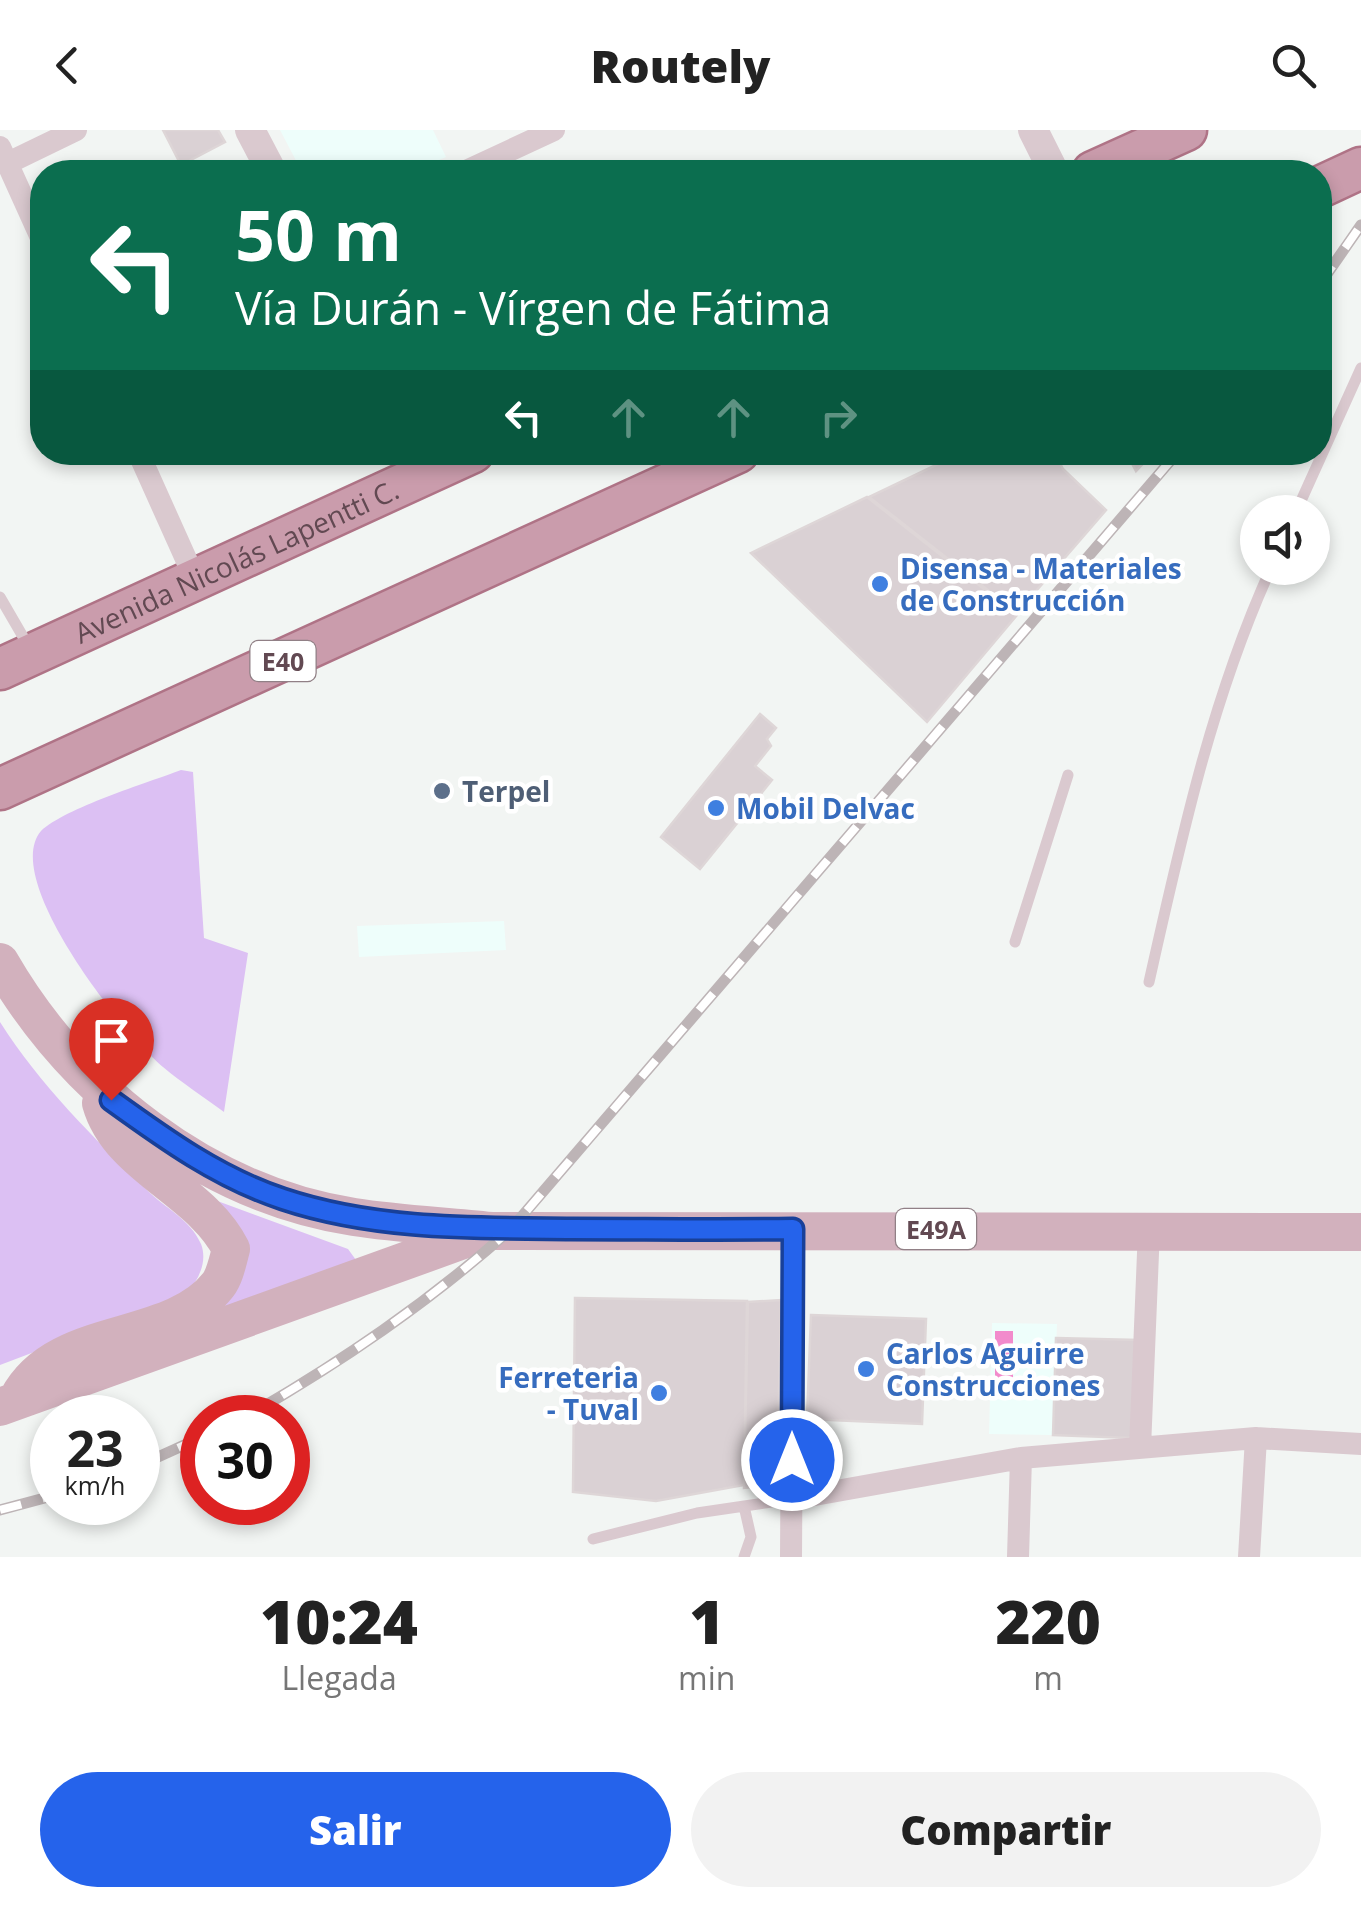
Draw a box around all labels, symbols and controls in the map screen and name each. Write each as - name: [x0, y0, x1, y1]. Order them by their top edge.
- text: Routely: [591, 35, 770, 96]
- icon: back: [40, 38, 95, 93]
- icon: search: [1266, 38, 1321, 93]
- text: 50 m: [235, 186, 402, 282]
- icon: left: [70, 200, 200, 330]
- text: Vía Durán - Vírgen de Fátima: [235, 277, 831, 338]
- icon: left: [496, 390, 551, 445]
- icon: ahead: [601, 390, 656, 445]
- icon: ahead: [706, 390, 761, 445]
- icon: right: [811, 390, 866, 445]
- street label: Avenida Nicolás Lapentti C.: [68, 470, 405, 651]
- map controls: [1240, 495, 1330, 585]
- button: sound: [1240, 495, 1330, 585]
- place label: Disensa - Materiales de Construcción: [900, 549, 1182, 619]
- marker: Disensa - Materiales de Construcción: [869, 573, 891, 595]
- road number: E40: [250, 641, 316, 681]
- place label: Terpel: [462, 772, 550, 810]
- marker: Terpel: [431, 780, 453, 802]
- place label: Mobil Delvac: [736, 789, 915, 827]
- marker: Mobil Delvac: [705, 797, 727, 819]
- pin: [69, 998, 154, 1101]
- icon: arrive: [84, 1013, 139, 1068]
- road number: E49A: [896, 1209, 976, 1249]
- place label: Carlos Aguirre Construcciones: [886, 1334, 1100, 1404]
- place label: Ferreteria - Tuval: [498, 1358, 639, 1428]
- marker: Carlos Aguirre Construcciones: [855, 1358, 877, 1380]
- marker: Ferreteria - Tuval: [648, 1382, 670, 1404]
- speed limit sign: 30: [180, 1395, 310, 1525]
- position arrow: [740, 1408, 844, 1512]
- text: 23: [66, 1414, 124, 1482]
- text: km/h: [65, 1468, 125, 1502]
- text: 10:24: [260, 1580, 418, 1662]
- text: 1: [689, 1580, 724, 1662]
- text: 220: [995, 1580, 1101, 1662]
- text: Llegada: [281, 1656, 397, 1699]
- text: min: [678, 1656, 735, 1699]
- text: m: [1033, 1656, 1063, 1699]
- button: Salir: [40, 1772, 671, 1887]
- button: Compartir: [691, 1772, 1321, 1887]

